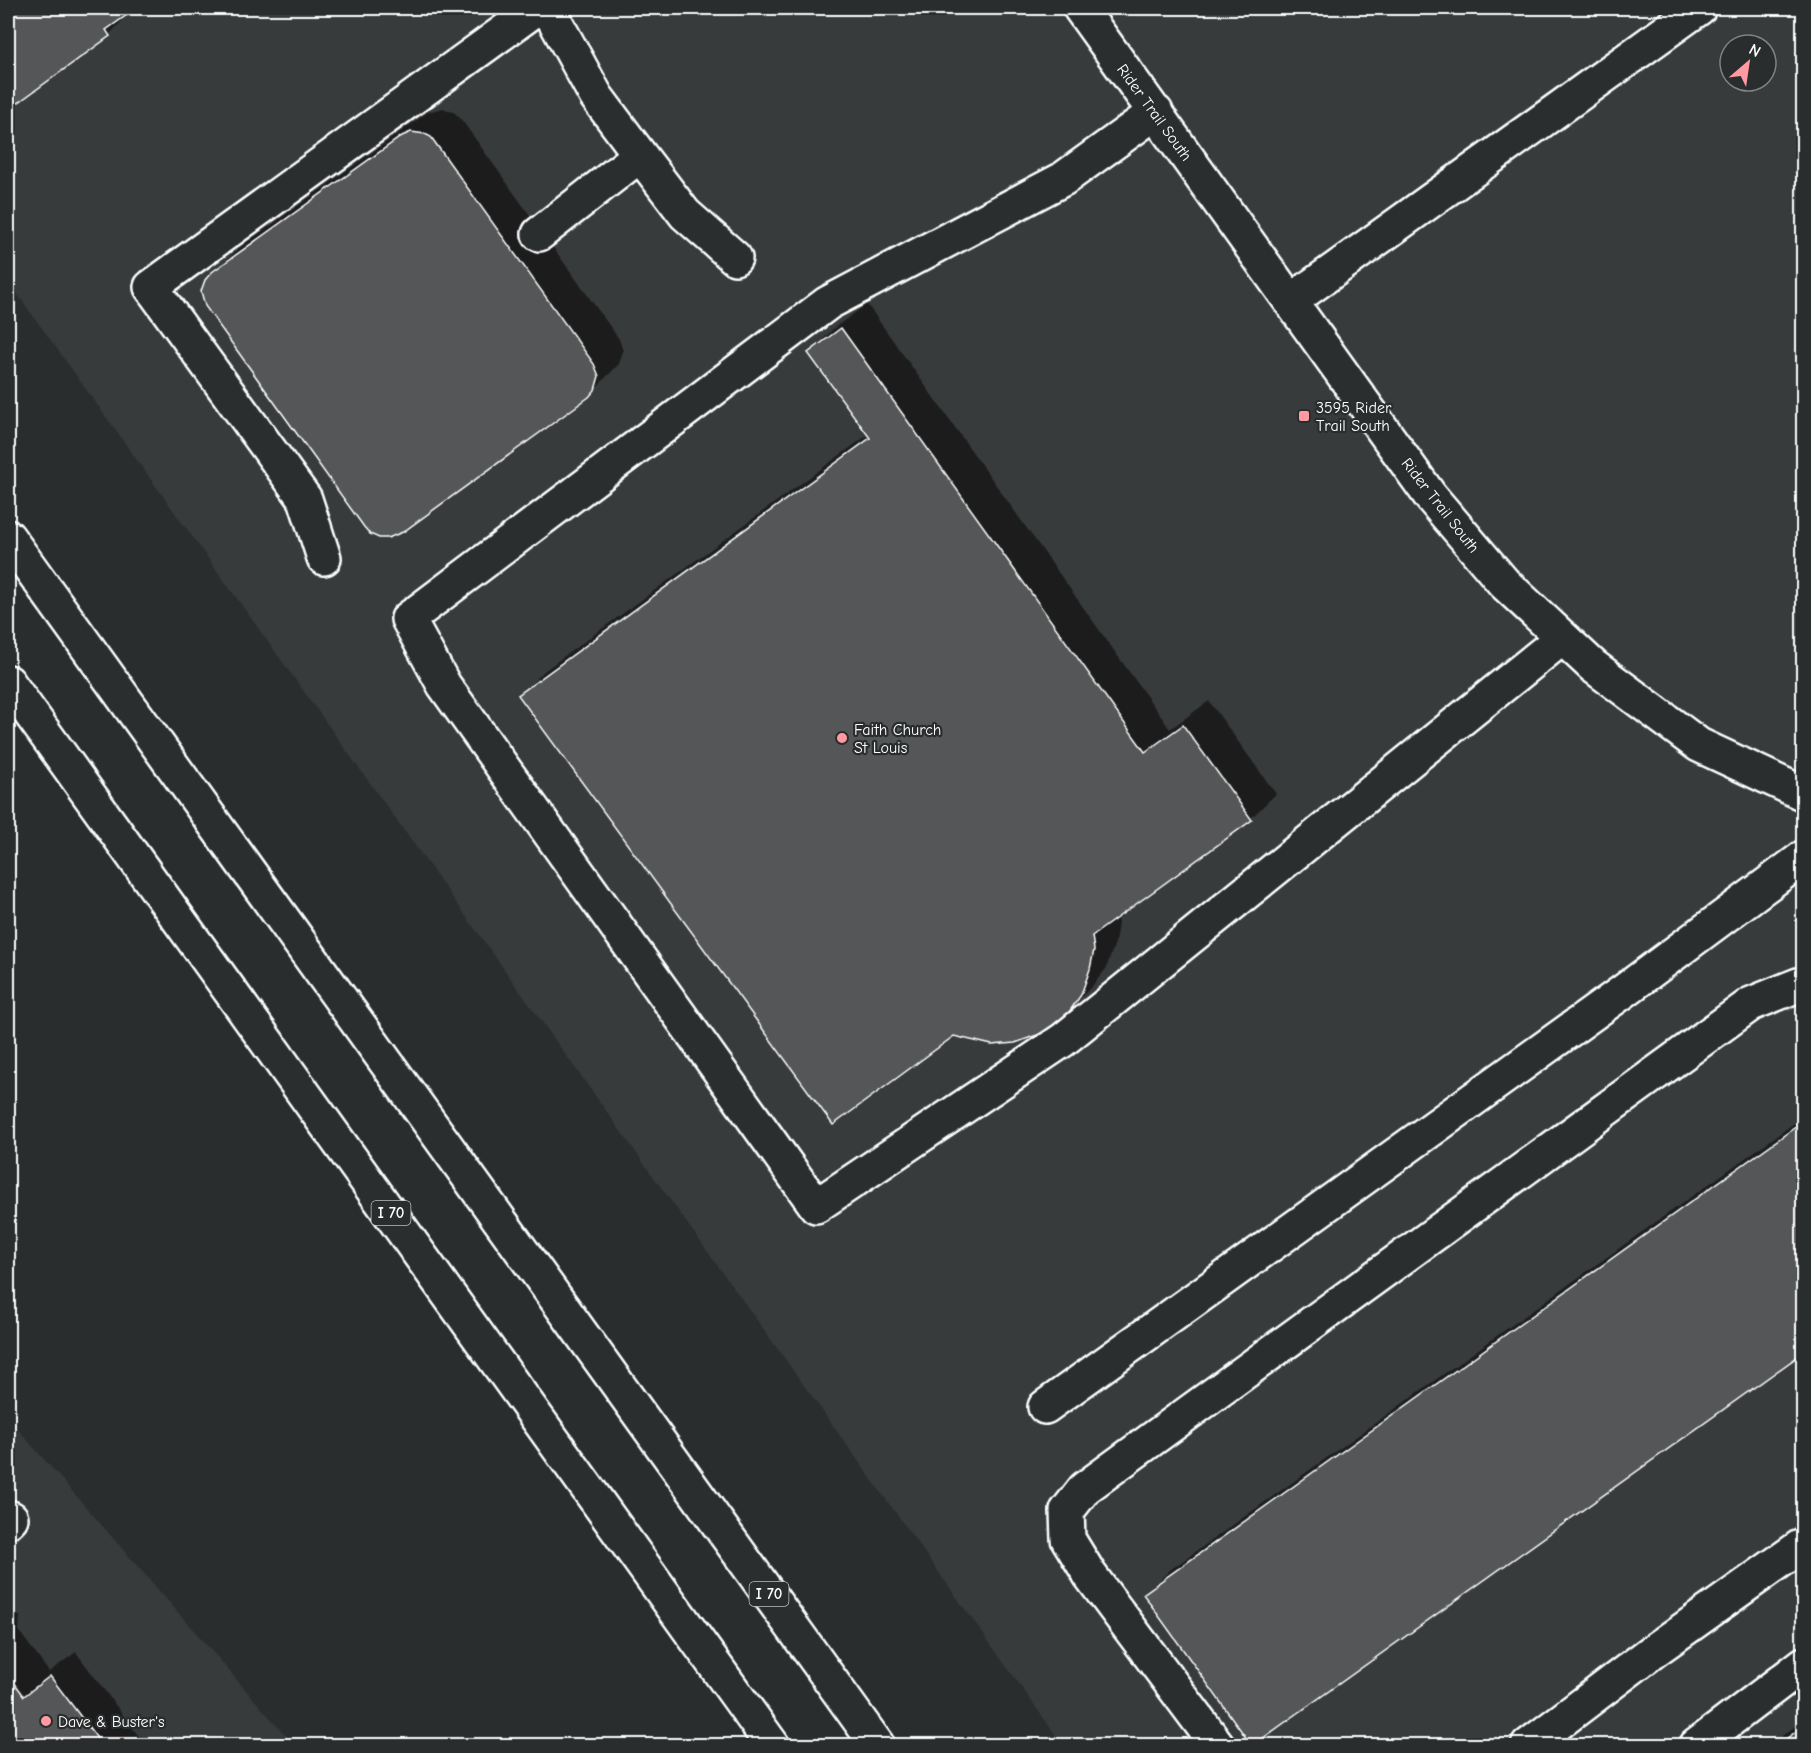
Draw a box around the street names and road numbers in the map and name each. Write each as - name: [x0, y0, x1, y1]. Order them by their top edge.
- street label: Rider Trail South: [1113, 61, 1195, 164]
- street label: Rider Trail South: [1398, 455, 1483, 557]
- road number: I 70: [372, 1201, 410, 1225]
- road number: I 70: [750, 1582, 788, 1606]

